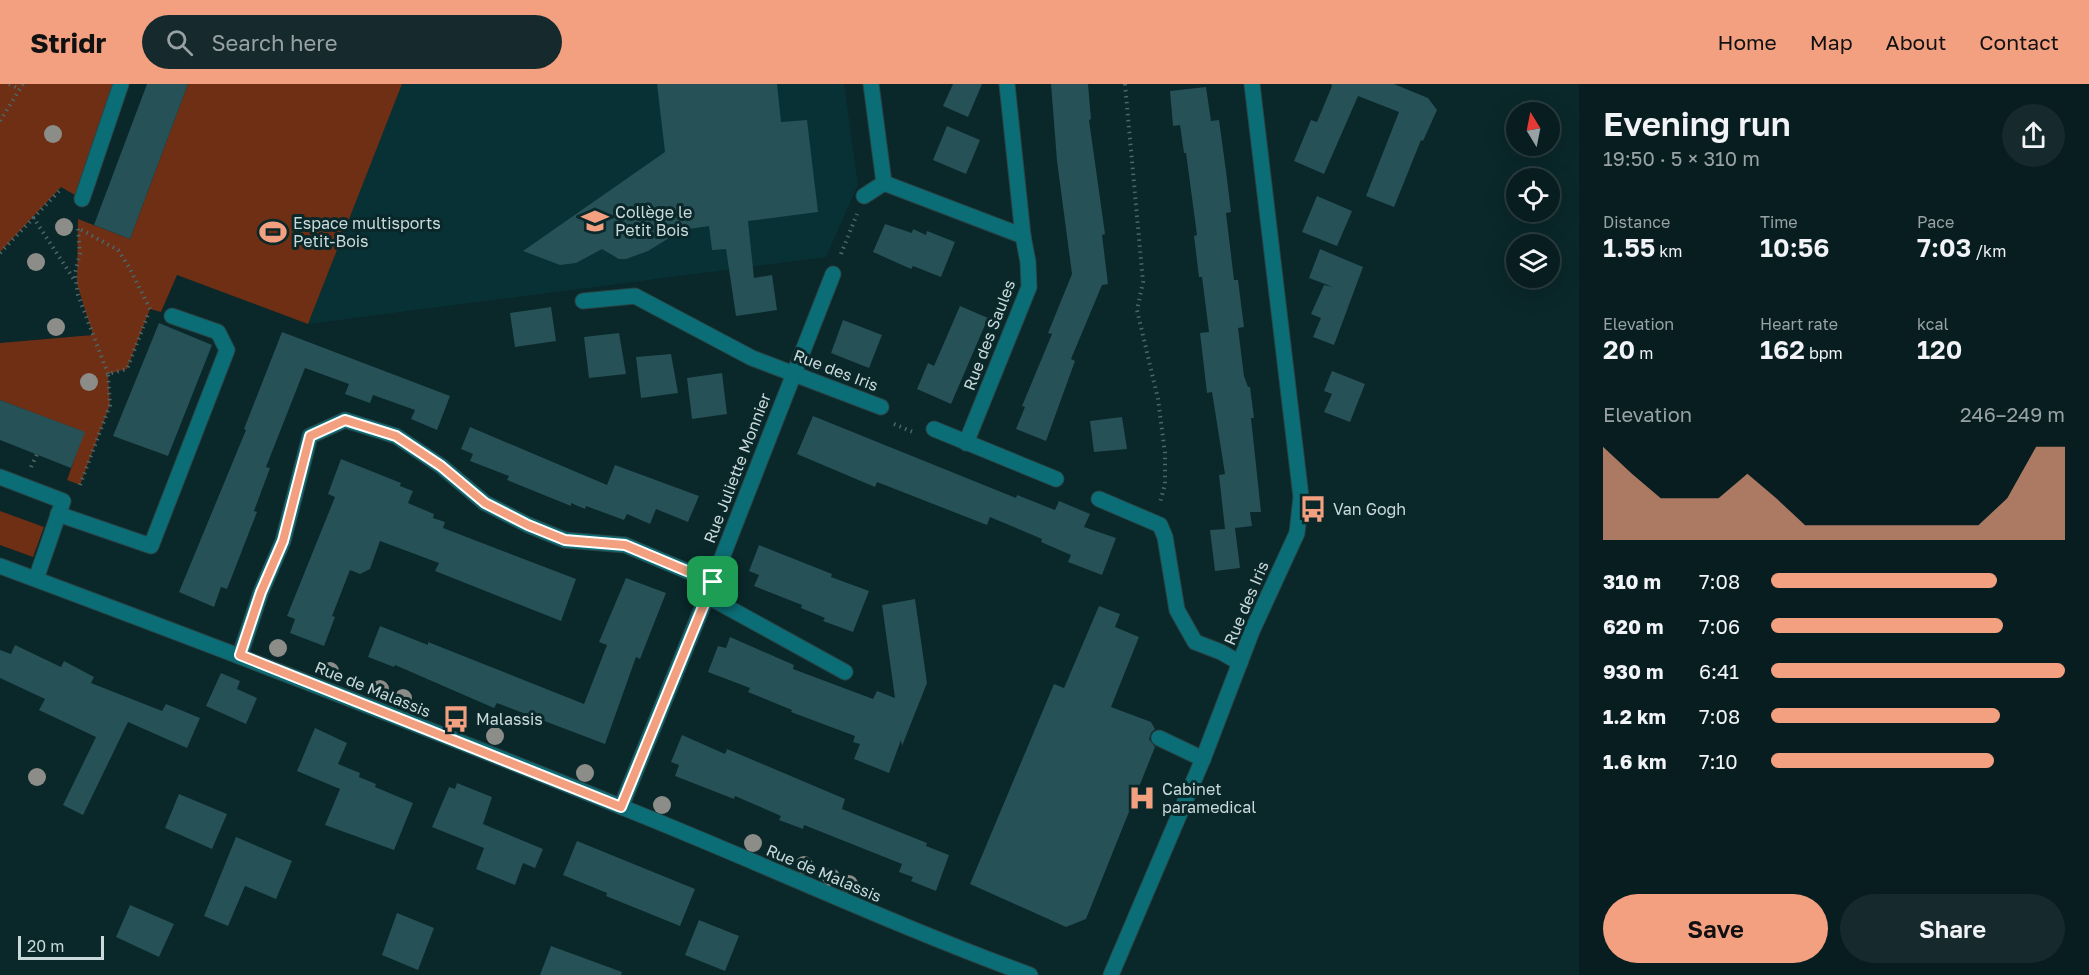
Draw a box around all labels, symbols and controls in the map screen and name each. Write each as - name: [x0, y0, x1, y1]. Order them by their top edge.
- search box: [142, 15, 562, 69]
- text: Stridr: [30, 26, 106, 59]
- icon: search: [163, 26, 196, 59]
- text: Search here: [211, 29, 337, 56]
- text: Home: [1717, 29, 1777, 55]
- text: Map: [1810, 29, 1853, 55]
- text: About: [1886, 29, 1946, 55]
- text: Contact: [1979, 29, 2059, 55]
- north arrow: [1506, 102, 1560, 156]
- map controls: [1506, 102, 1560, 288]
- text: Evening run: [1603, 104, 1791, 143]
- button: share: [2002, 104, 2065, 167]
- text: 19:50 · 5 × 310 m: [1603, 146, 1760, 170]
- button: locate: [1506, 168, 1560, 222]
- place label: Collège le Petit Bois: [615, 202, 692, 240]
- school or university icon: Collège le Petit Bois: [580, 206, 610, 236]
- text: Distance: [1603, 212, 1670, 232]
- text: Time: [1760, 212, 1798, 232]
- text: Pace: [1917, 212, 1954, 232]
- place label: Espace multisports Petit-Bois: [293, 213, 441, 251]
- sports icon: Espace multisports Petit-Bois: [258, 217, 288, 247]
- text: 1.55: [1603, 232, 1655, 263]
- text: 10:56: [1760, 232, 1830, 263]
- text: 7:03: [1917, 232, 1971, 263]
- button: layers: [1506, 234, 1560, 288]
- text: km: [1655, 241, 1683, 261]
- text: /km: [1971, 241, 2006, 261]
- street label: Rue des Saules: [959, 277, 1019, 393]
- text: Elevation: [1603, 314, 1674, 334]
- text: Heart rate: [1760, 314, 1838, 334]
- text: kcal: [1917, 314, 1949, 334]
- text: 20: [1603, 334, 1635, 365]
- text: 162: [1760, 334, 1805, 365]
- text: 120: [1917, 334, 1962, 365]
- text: m: [1635, 343, 1653, 363]
- text: bpm: [1805, 343, 1843, 363]
- street label: Rue des Iris: [791, 345, 881, 395]
- street label: Rue Juliette Monnier: [699, 390, 775, 546]
- text: Elevation: [1603, 402, 1692, 426]
- text: 246–249 m: [1960, 402, 2065, 426]
- bus stop icon: Van Gogh: [1298, 494, 1328, 524]
- place label: Van Gogh: [1333, 499, 1406, 519]
- pin: [687, 556, 738, 607]
- street label: Rue des Iris: [1219, 558, 1273, 648]
- icon: arrive: [696, 565, 729, 598]
- text: 310 m: [1603, 569, 1661, 593]
- text: 7:08: [1699, 569, 1740, 593]
- text: 620 m: [1603, 614, 1663, 638]
- text: 7:06: [1699, 614, 1740, 638]
- street label: Rue de Malassis: [312, 657, 434, 721]
- text: 930 m: [1603, 659, 1663, 683]
- text: 6:41: [1699, 659, 1739, 683]
- bus stop icon: Malassis: [441, 704, 471, 734]
- text: 1.2 km: [1603, 704, 1666, 728]
- text: 7:08: [1699, 704, 1740, 728]
- place label: Malassis: [476, 709, 543, 729]
- text: 1.6 km: [1603, 749, 1667, 773]
- text: 7:10: [1699, 749, 1738, 773]
- place label: Cabinet paramedical: [1162, 779, 1256, 817]
- hospital icon: Cabinet paramedical: [1127, 783, 1157, 813]
- street label: Rue de Malassis: [763, 840, 885, 906]
- button: Save: [1603, 894, 1828, 963]
- button: Share: [1840, 894, 2065, 963]
- scale bar: [18, 933, 104, 960]
- text: 20 m: [27, 936, 64, 956]

